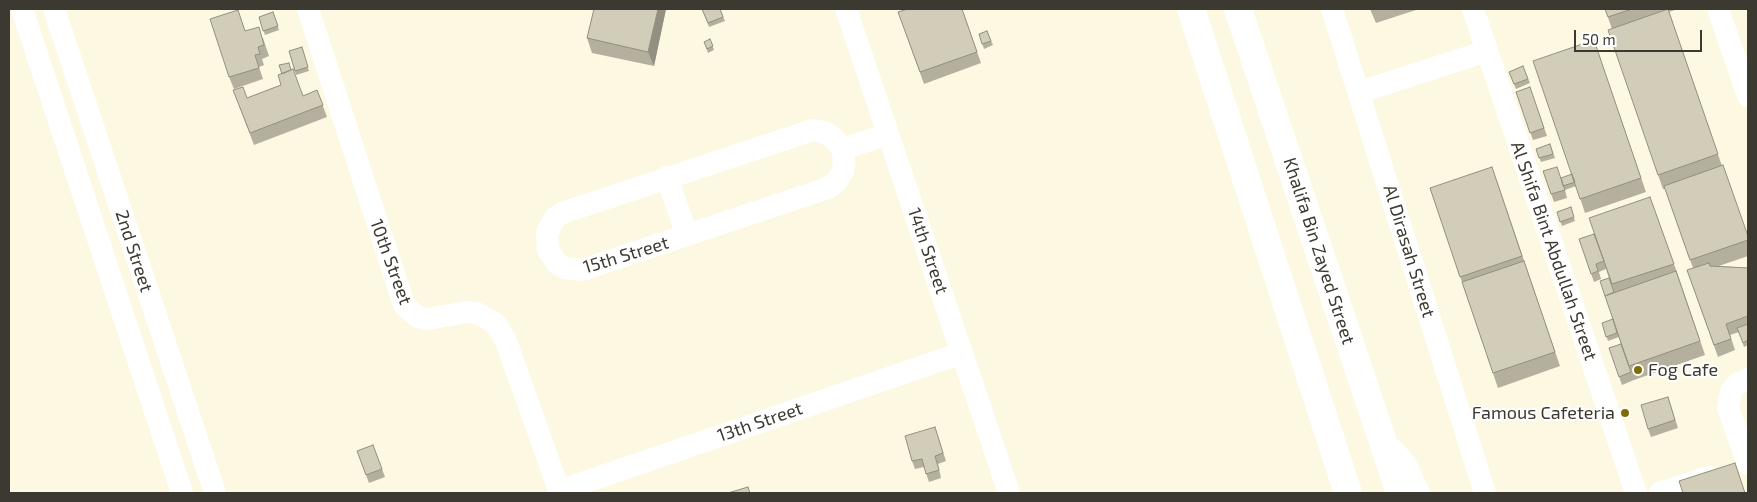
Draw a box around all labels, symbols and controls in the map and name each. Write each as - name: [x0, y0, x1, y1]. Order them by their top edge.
- scale bar: [1577, 20, 1704, 52]
- text: 50 m: [1582, 30, 1616, 48]
- street label: Al Shifa Bint Abdullah Street: [1506, 139, 1602, 363]
- street label: Khalifa Bin Zayed Street: [1279, 155, 1359, 347]
- street label: Al Dirasah Street: [1379, 182, 1439, 320]
- street label: 14th Street: [903, 205, 953, 297]
- street label: 2nd Street: [111, 207, 157, 295]
- street label: 10th Street: [366, 216, 416, 308]
- street label: 15th Street: [581, 232, 671, 278]
- place label: Fog Cafe: [1648, 359, 1718, 381]
- marker: Fog Cafe: [1632, 364, 1644, 376]
- street label: 13th Street: [715, 397, 805, 447]
- place label: Famous Cafeteria: [1472, 402, 1615, 424]
- marker: Famous Cafeteria: [1619, 407, 1631, 419]

